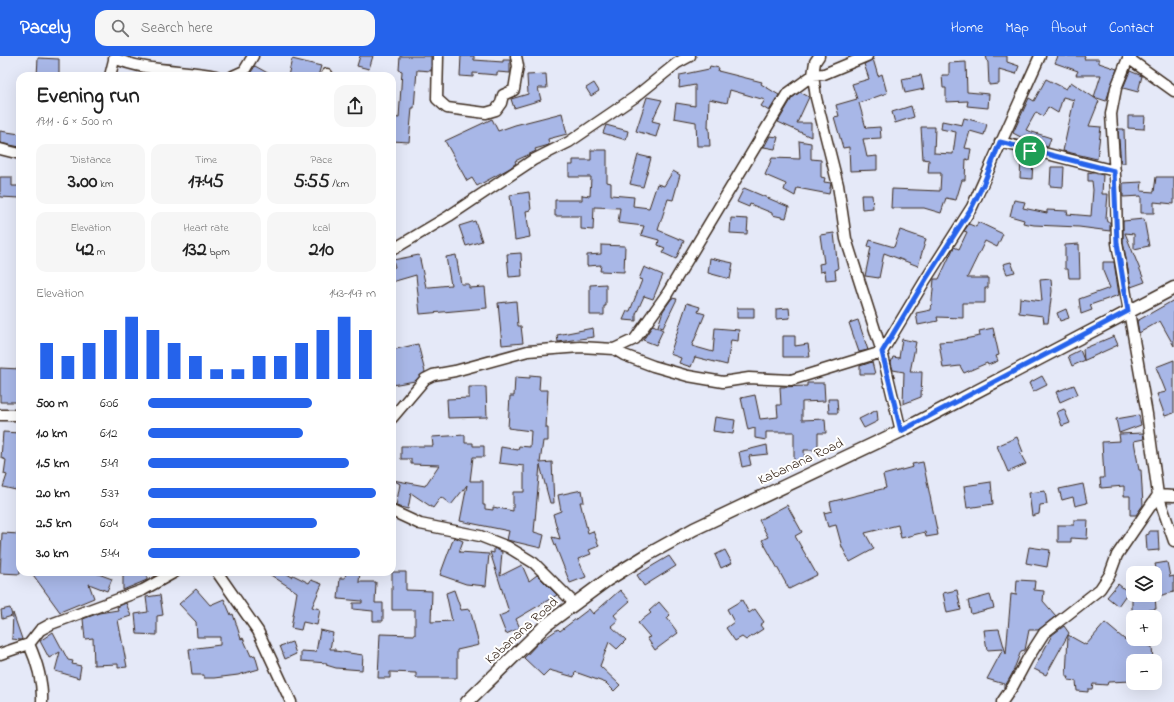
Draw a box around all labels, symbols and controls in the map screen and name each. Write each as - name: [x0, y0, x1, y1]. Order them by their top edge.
- search box: [95, 10, 375, 46]
- text: Pacely: [20, 15, 71, 42]
- icon: search: [109, 17, 131, 39]
- text: Search here: [141, 17, 213, 39]
- text: Home: [951, 18, 983, 39]
- text: Map: [1005, 18, 1029, 39]
- text: About: [1051, 18, 1087, 39]
- text: Contact: [1109, 18, 1154, 39]
- text: Evening run: [36, 81, 140, 113]
- button: share: [334, 85, 376, 127]
- text: 19:11 · 6 × 500 m: [36, 112, 112, 131]
- pin: [1013, 134, 1047, 168]
- icon: arrive: [1019, 140, 1041, 162]
- text: Distance: [70, 152, 111, 168]
- text: Time: [195, 152, 217, 168]
- text: Pace: [311, 152, 332, 168]
- text: 3.00: [68, 168, 97, 197]
- text: 17:45: [188, 168, 224, 197]
- text: 5:55: [294, 168, 330, 197]
- text: km: [97, 176, 114, 192]
- text: /km: [330, 176, 349, 192]
- text: Elevation: [70, 220, 111, 236]
- text: Heart rate: [183, 220, 229, 236]
- text: kcal: [313, 220, 330, 236]
- text: 42: [76, 236, 94, 265]
- text: 132: [182, 236, 207, 265]
- text: 210: [309, 236, 334, 265]
- text: m: [94, 244, 105, 260]
- text: bpm: [207, 244, 230, 260]
- text: Elevation: [36, 284, 84, 303]
- text: 143–147 m: [329, 284, 376, 303]
- text: 500 m: [36, 394, 68, 413]
- text: 6:06: [100, 394, 118, 413]
- text: 1.0 km: [36, 424, 67, 443]
- text: 6:12: [100, 424, 117, 443]
- street label: Kabanana Road: [755, 433, 847, 491]
- text: 1.5 km: [36, 454, 69, 473]
- text: 5:49: [100, 454, 118, 473]
- text: 2.0 km: [36, 484, 70, 503]
- text: 5:37: [100, 484, 119, 503]
- text: 2.5 km: [36, 514, 72, 533]
- text: 6:04: [100, 514, 118, 533]
- text: 3.0 km: [36, 544, 69, 563]
- text: 5:44: [100, 544, 119, 563]
- map controls: [1126, 566, 1162, 690]
- button: layers: [1126, 566, 1162, 602]
- street label: Kabanana Road: [481, 592, 563, 670]
- button: +: [1126, 610, 1162, 646]
- button: −: [1126, 654, 1162, 690]

